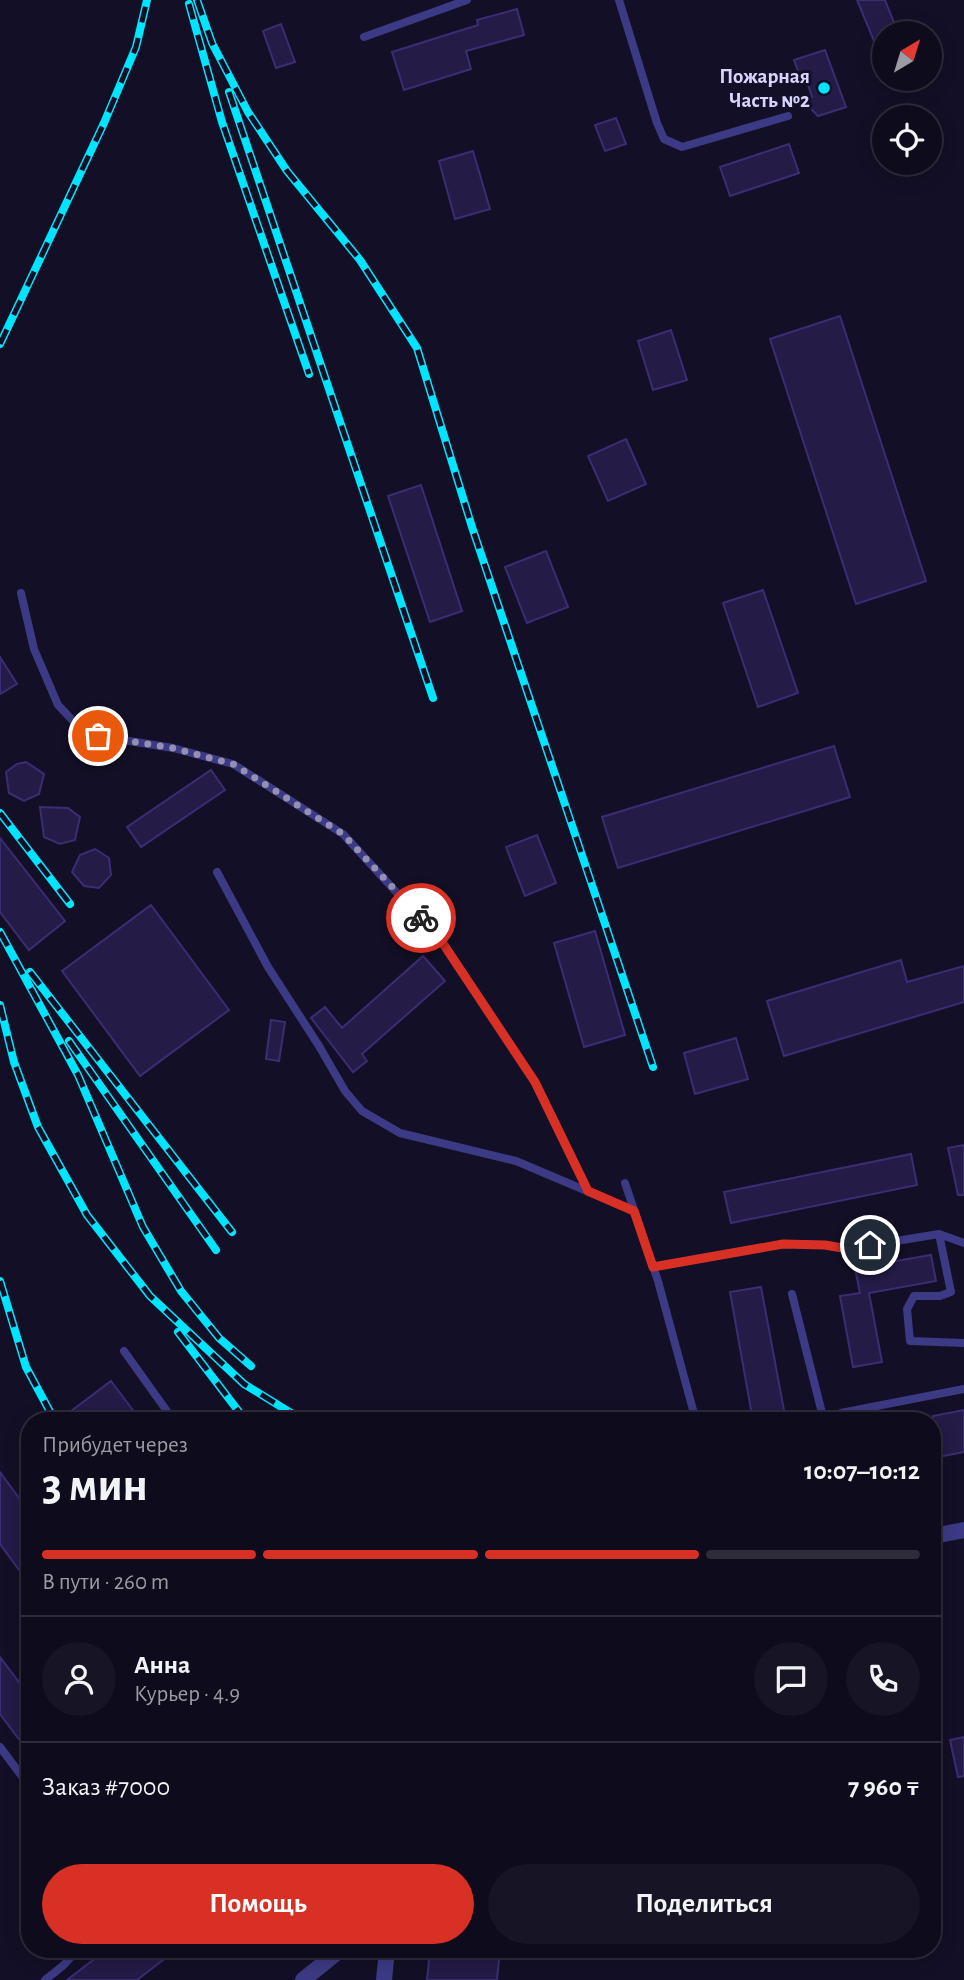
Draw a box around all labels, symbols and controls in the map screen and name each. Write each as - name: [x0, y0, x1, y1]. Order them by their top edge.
- north arrow: [872, 21, 942, 91]
- map controls: [872, 21, 942, 175]
- place label: Пожарная Часть №2: [719, 66, 810, 111]
- marker: Пожарная Часть №2: [816, 80, 832, 96]
- button: locate: [872, 105, 942, 175]
- pin: [68, 706, 128, 766]
- icon: bag: [79, 717, 117, 755]
- courier: [386, 883, 456, 953]
- icon: bike: [402, 899, 440, 937]
- pin: [840, 1215, 900, 1275]
- icon: home: [851, 1226, 889, 1264]
- text: Прибудет через: [42, 1434, 188, 1457]
- text: 10:07–10:12: [804, 1458, 920, 1484]
- text: 3 мин: [42, 1463, 148, 1509]
- text: В пути · 260 m: [42, 1571, 169, 1594]
- button: person: [42, 1642, 116, 1716]
- button: chat: [754, 1642, 828, 1716]
- button: phone: [846, 1642, 920, 1716]
- text: Анна: [134, 1652, 190, 1678]
- text: Курьер · 4.9: [134, 1683, 240, 1706]
- text: Заказ #7000: [42, 1774, 170, 1800]
- text: 7 960 ₸: [848, 1774, 920, 1800]
- button: Помощь: [42, 1864, 474, 1944]
- button: Поделиться: [488, 1864, 920, 1944]

